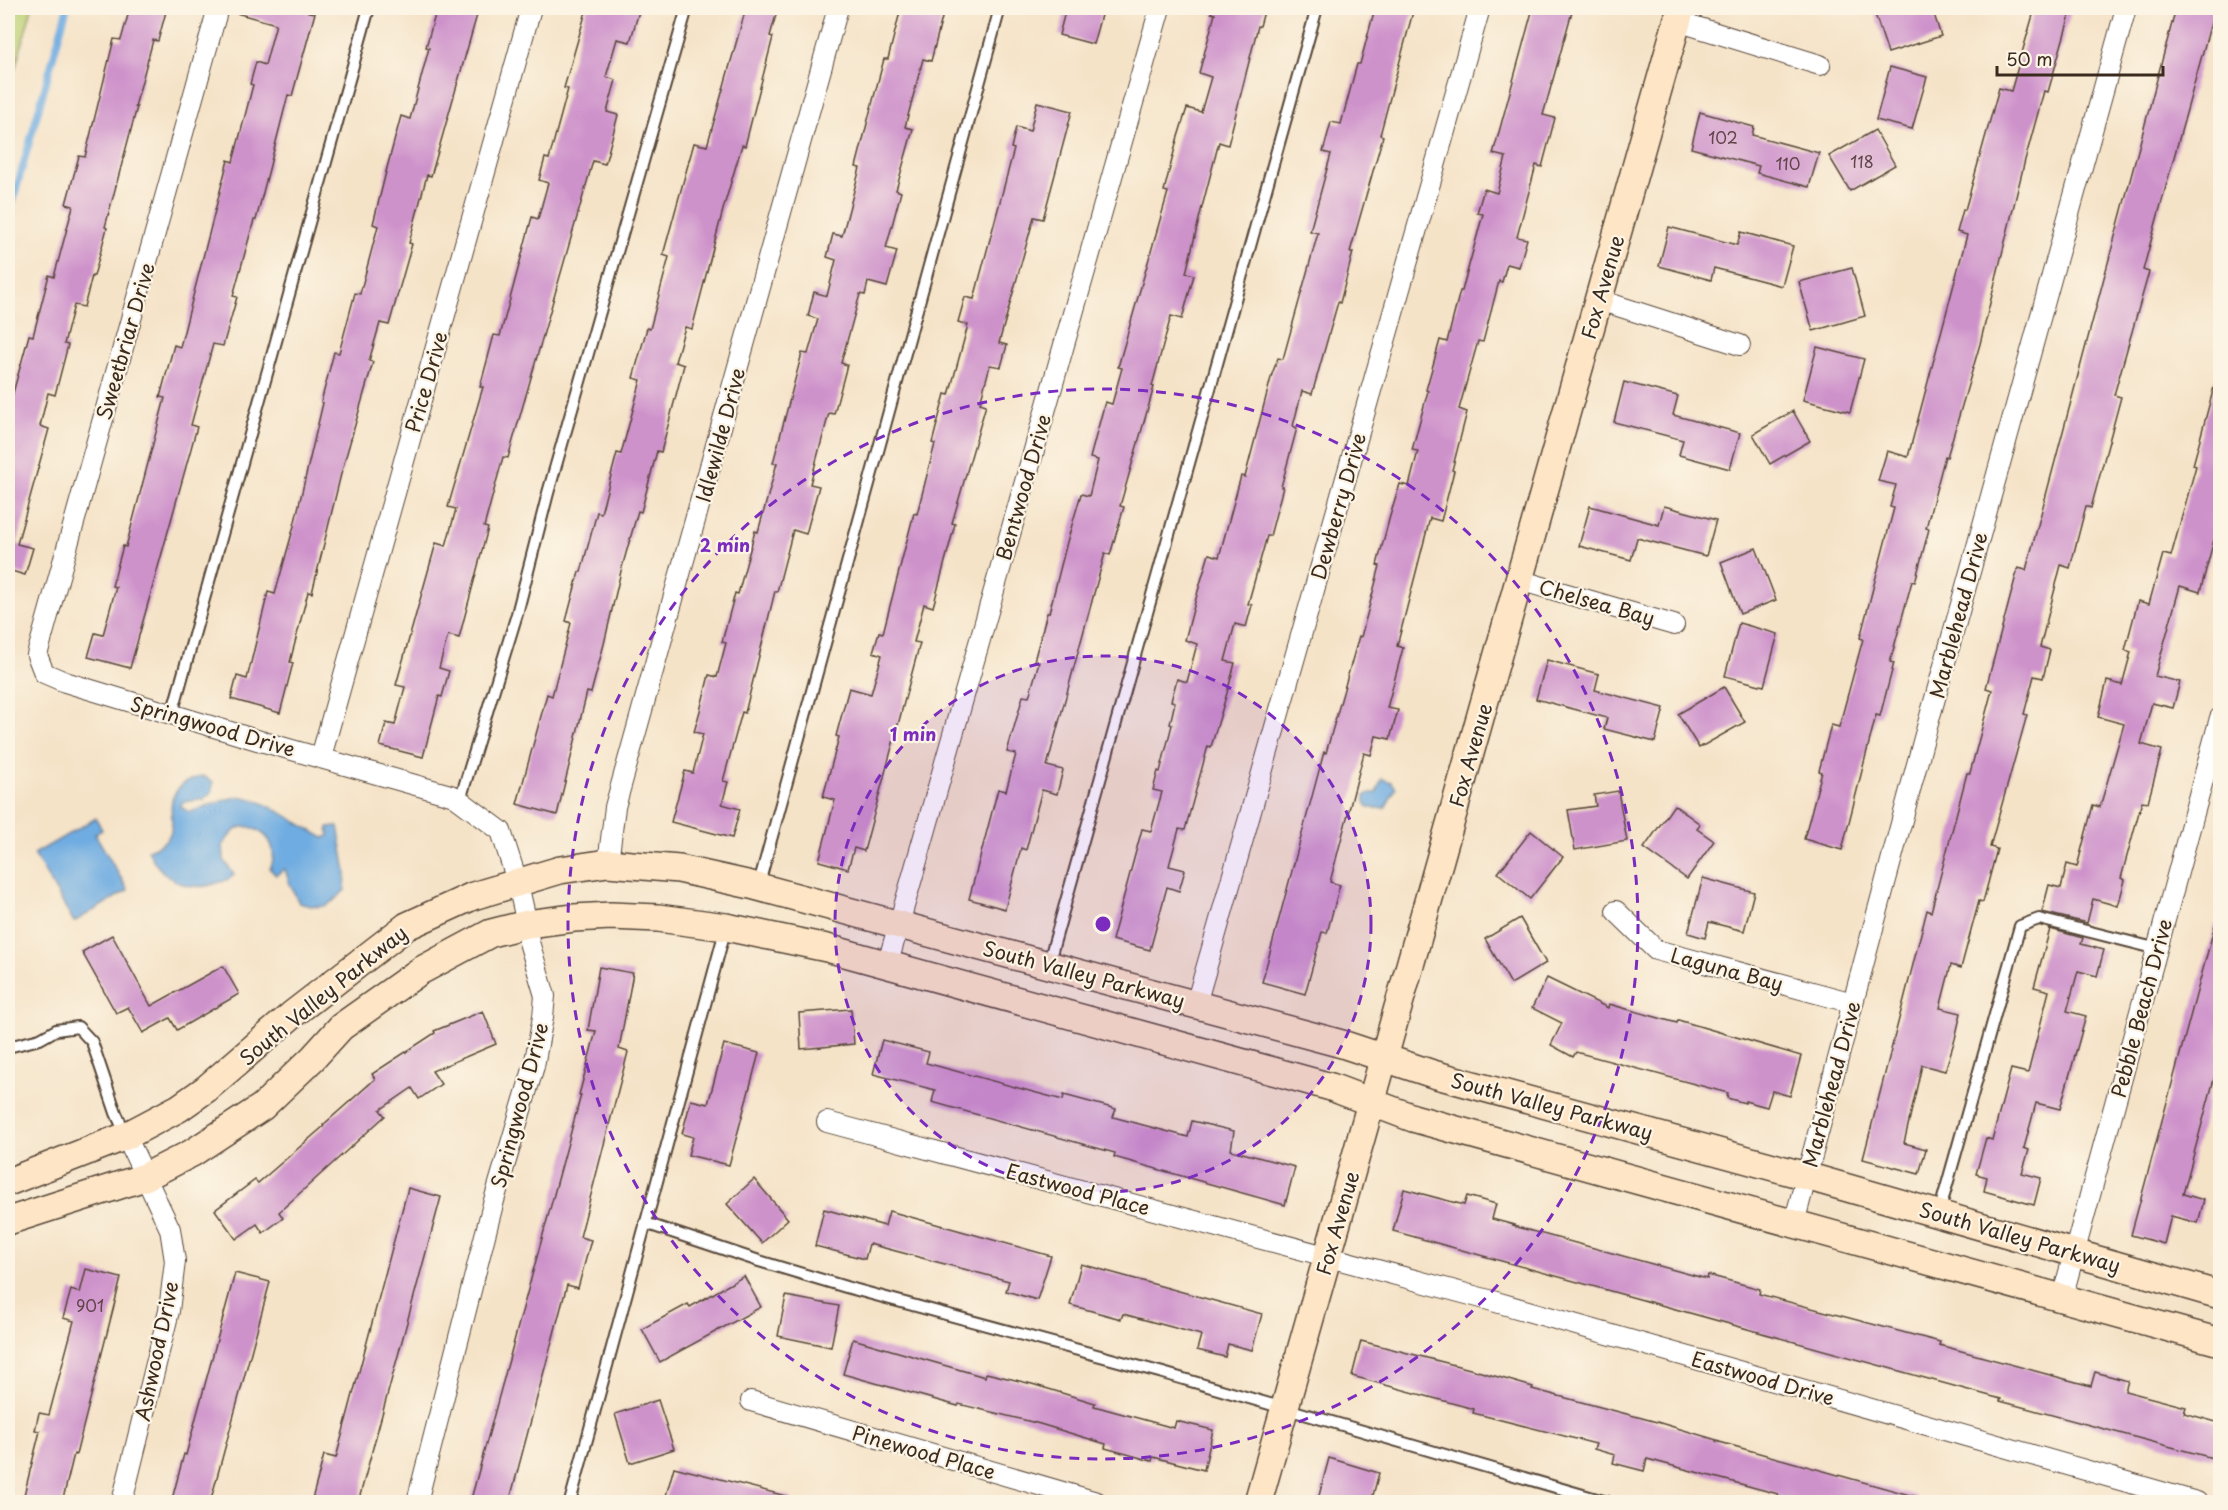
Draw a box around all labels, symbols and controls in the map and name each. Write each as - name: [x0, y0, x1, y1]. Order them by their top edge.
- scale bar: [1997, 39, 2164, 77]
- text: 50 m: [2006, 45, 2053, 72]
- house number: 102: [1708, 125, 1738, 149]
- house number: 118: [1850, 149, 1874, 173]
- house number: 110: [1775, 151, 1801, 175]
- street label: Fox Avenue: [1573, 231, 1631, 343]
- street label: Sweetbriar Drive: [88, 259, 162, 423]
- street label: Price Drive: [397, 328, 455, 436]
- street label: Idlewilde Drive: [688, 364, 752, 506]
- street label: Bentwood Drive: [988, 410, 1058, 564]
- street label: Dewberry Drive: [1303, 429, 1373, 583]
- street label: Marblehead Drive: [1921, 528, 1995, 701]
- text: 2 min: [700, 531, 750, 558]
- street label: Chelsea Bay: [1536, 571, 1658, 633]
- street label: Springwood Drive: [127, 688, 299, 764]
- street label: Fox Avenue: [1441, 699, 1499, 811]
- text: 1 min: [890, 720, 936, 747]
- centre of rings: [1093, 914, 1113, 934]
- street label: Pebble Beach Drive: [2103, 915, 2179, 1101]
- street label: South Valley Parkway: [233, 918, 413, 1072]
- street label: South Valley Parkway: [980, 933, 1188, 1015]
- street label: Laguna Bay: [1668, 940, 1786, 998]
- street label: Marblehead Drive: [1794, 997, 1868, 1170]
- street label: Springwood Drive: [483, 1019, 555, 1191]
- street label: South Valley Parkway: [1448, 1065, 1656, 1147]
- street label: Eastwood Place: [1003, 1155, 1153, 1223]
- street label: Fox Avenue: [1308, 1167, 1366, 1279]
- street label: South Valley Parkway: [1916, 1194, 2124, 1280]
- street label: Ashwood Drive: [127, 1278, 185, 1424]
- house number: 901: [76, 1293, 104, 1317]
- street label: Eastwood Drive: [1688, 1343, 1838, 1413]
- street label: Pinewood Place: [849, 1417, 999, 1487]

